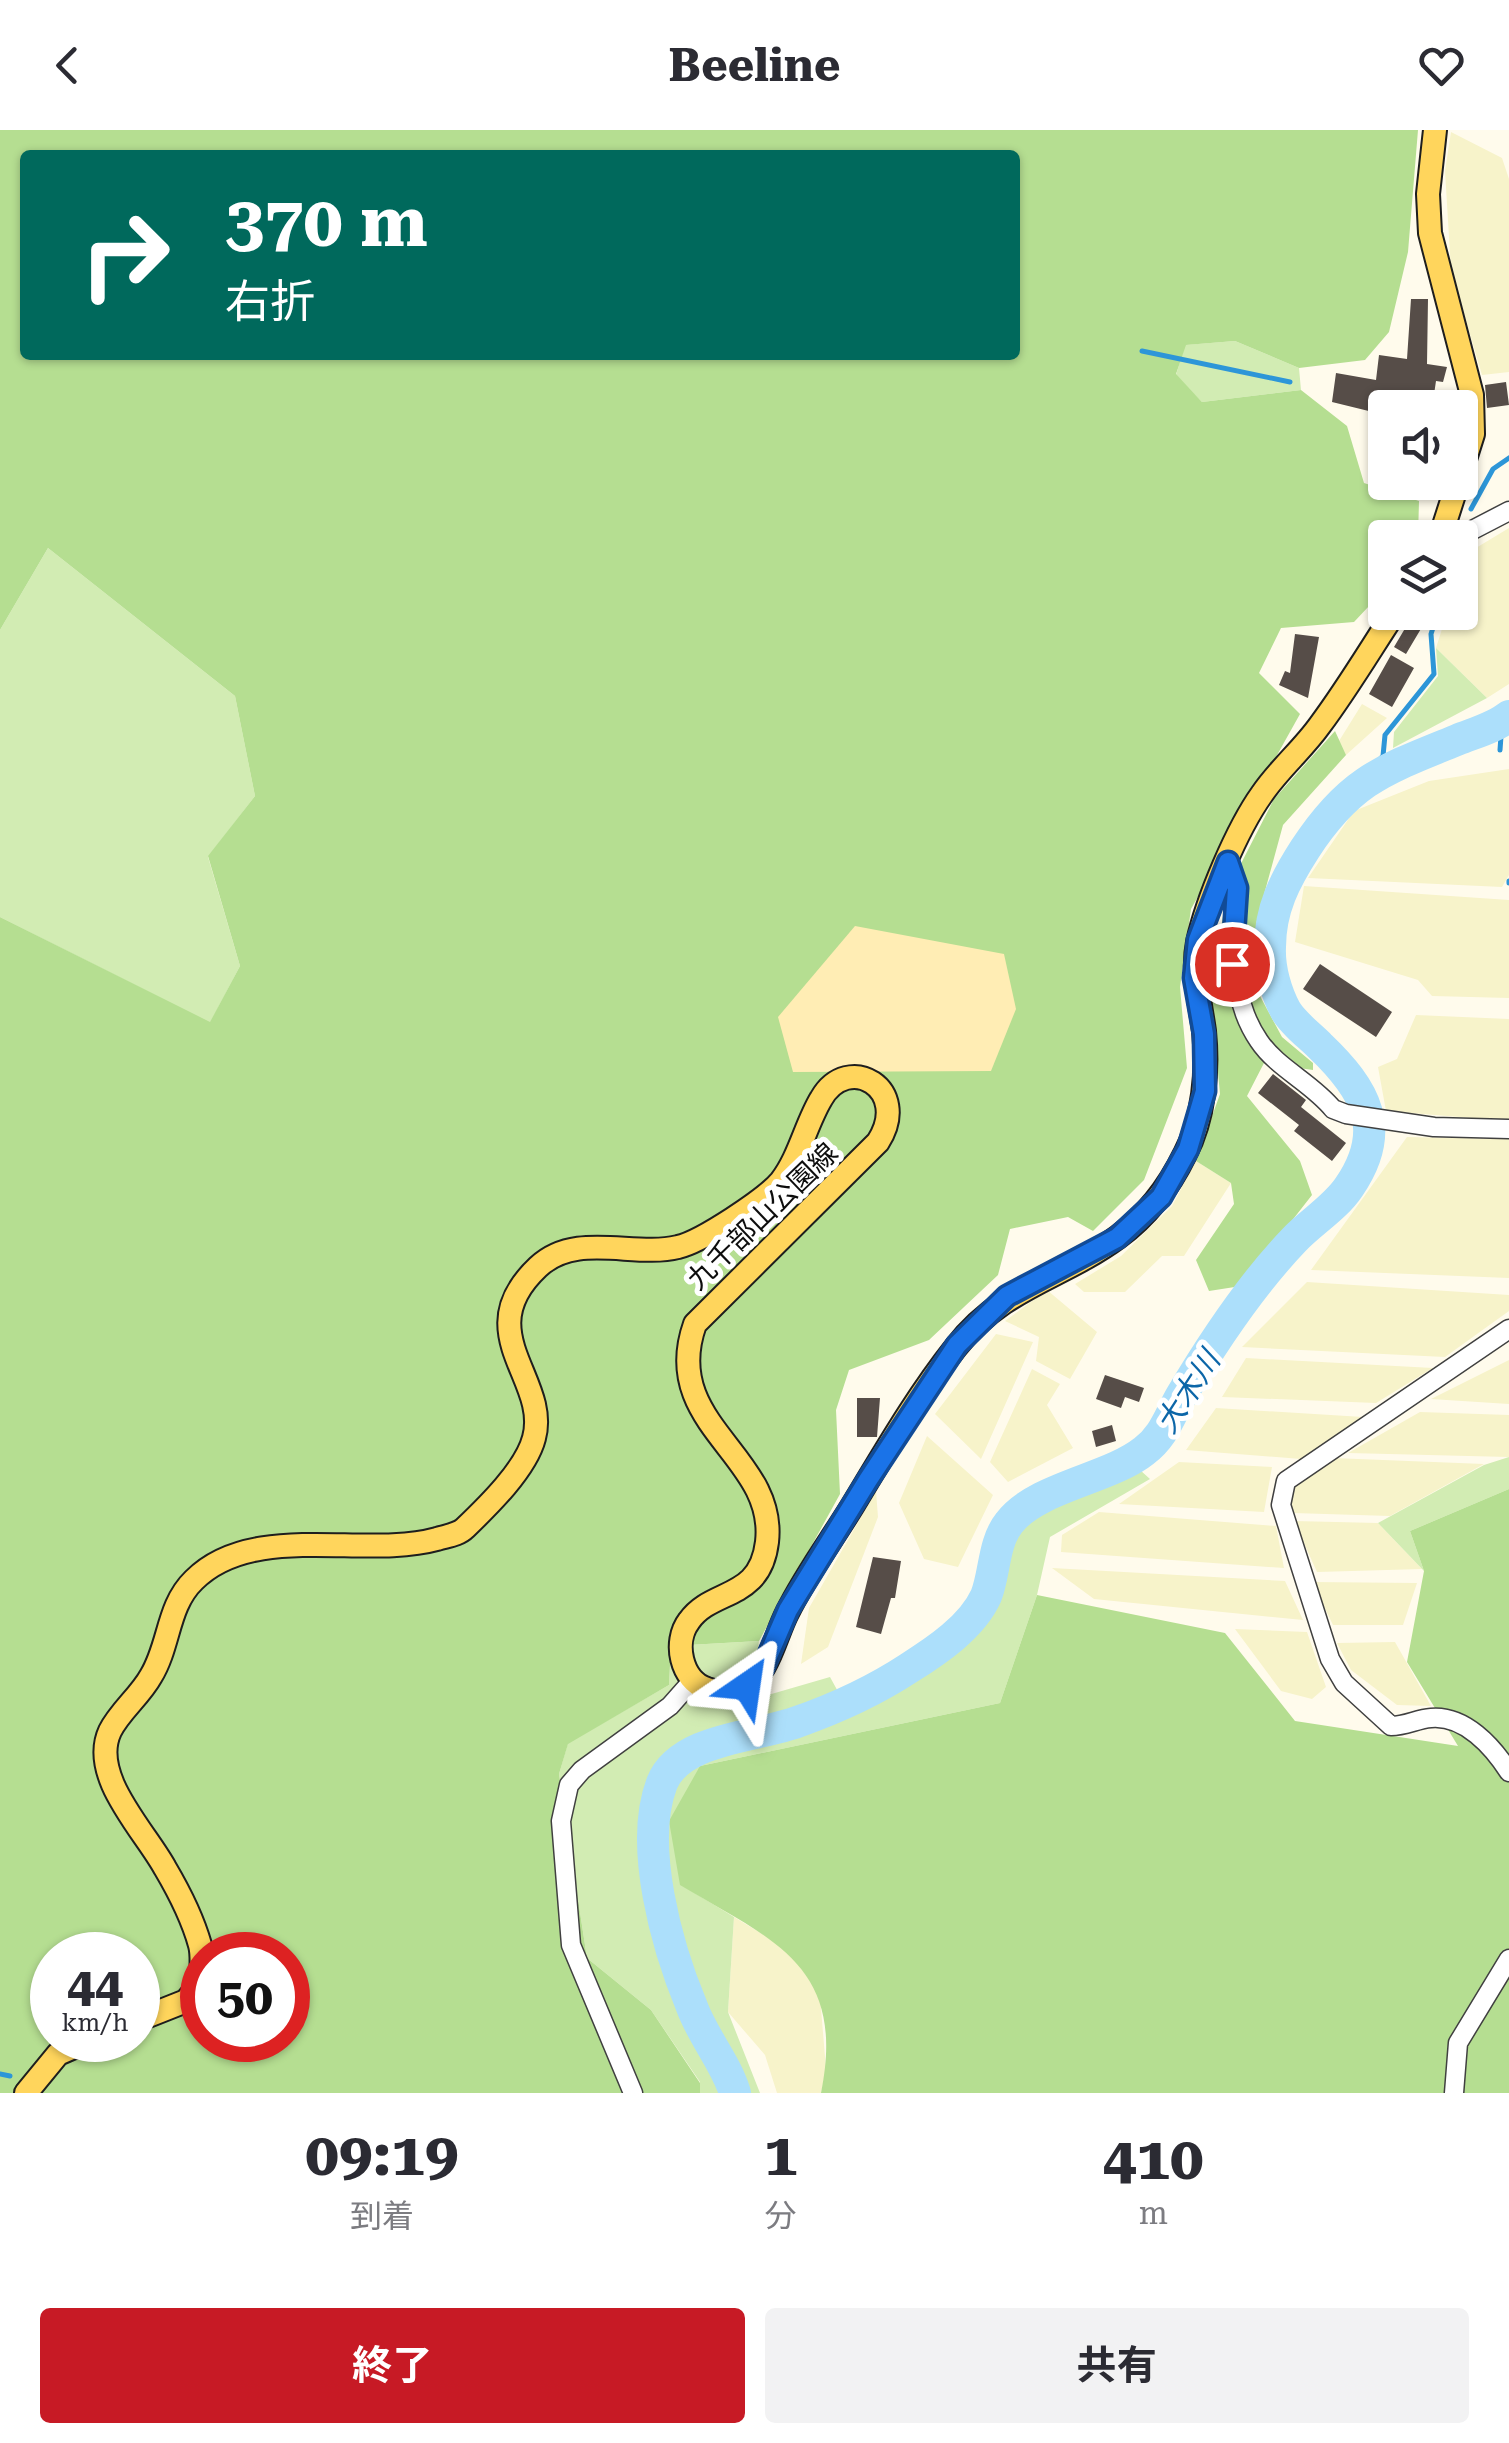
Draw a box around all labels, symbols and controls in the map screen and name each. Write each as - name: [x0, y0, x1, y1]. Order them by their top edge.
- icon: back: [40, 38, 95, 93]
- icon: heart: [1414, 38, 1469, 93]
- text: Beeline: [669, 39, 840, 92]
- text: 370 m: [225, 181, 428, 263]
- icon: right: [60, 190, 190, 320]
- text: 右折: [225, 275, 315, 328]
- map controls: [1368, 390, 1478, 630]
- button: sound: [1368, 390, 1478, 500]
- button: layers: [1368, 520, 1478, 630]
- pin: [1190, 922, 1275, 1007]
- icon: arrive: [1205, 937, 1260, 992]
- street label: 九千部山公園線: [680, 1136, 844, 1296]
- water label: 大木川: [1148, 1342, 1228, 1439]
- position arrow: [695, 1634, 799, 1738]
- speed limit sign: 50: [180, 1932, 310, 2062]
- text: 44: [67, 1956, 123, 2014]
- text: km/h: [62, 2008, 128, 2037]
- text: 09:19: [305, 2119, 459, 2190]
- text: 1: [764, 2119, 797, 2190]
- text: 410: [1103, 2123, 1204, 2194]
- text: m: [1139, 2194, 1168, 2232]
- text: 到着: [350, 2197, 414, 2235]
- text: 分: [765, 2197, 797, 2235]
- button: 終了: [40, 2308, 745, 2423]
- button: 共有: [765, 2308, 1469, 2423]

